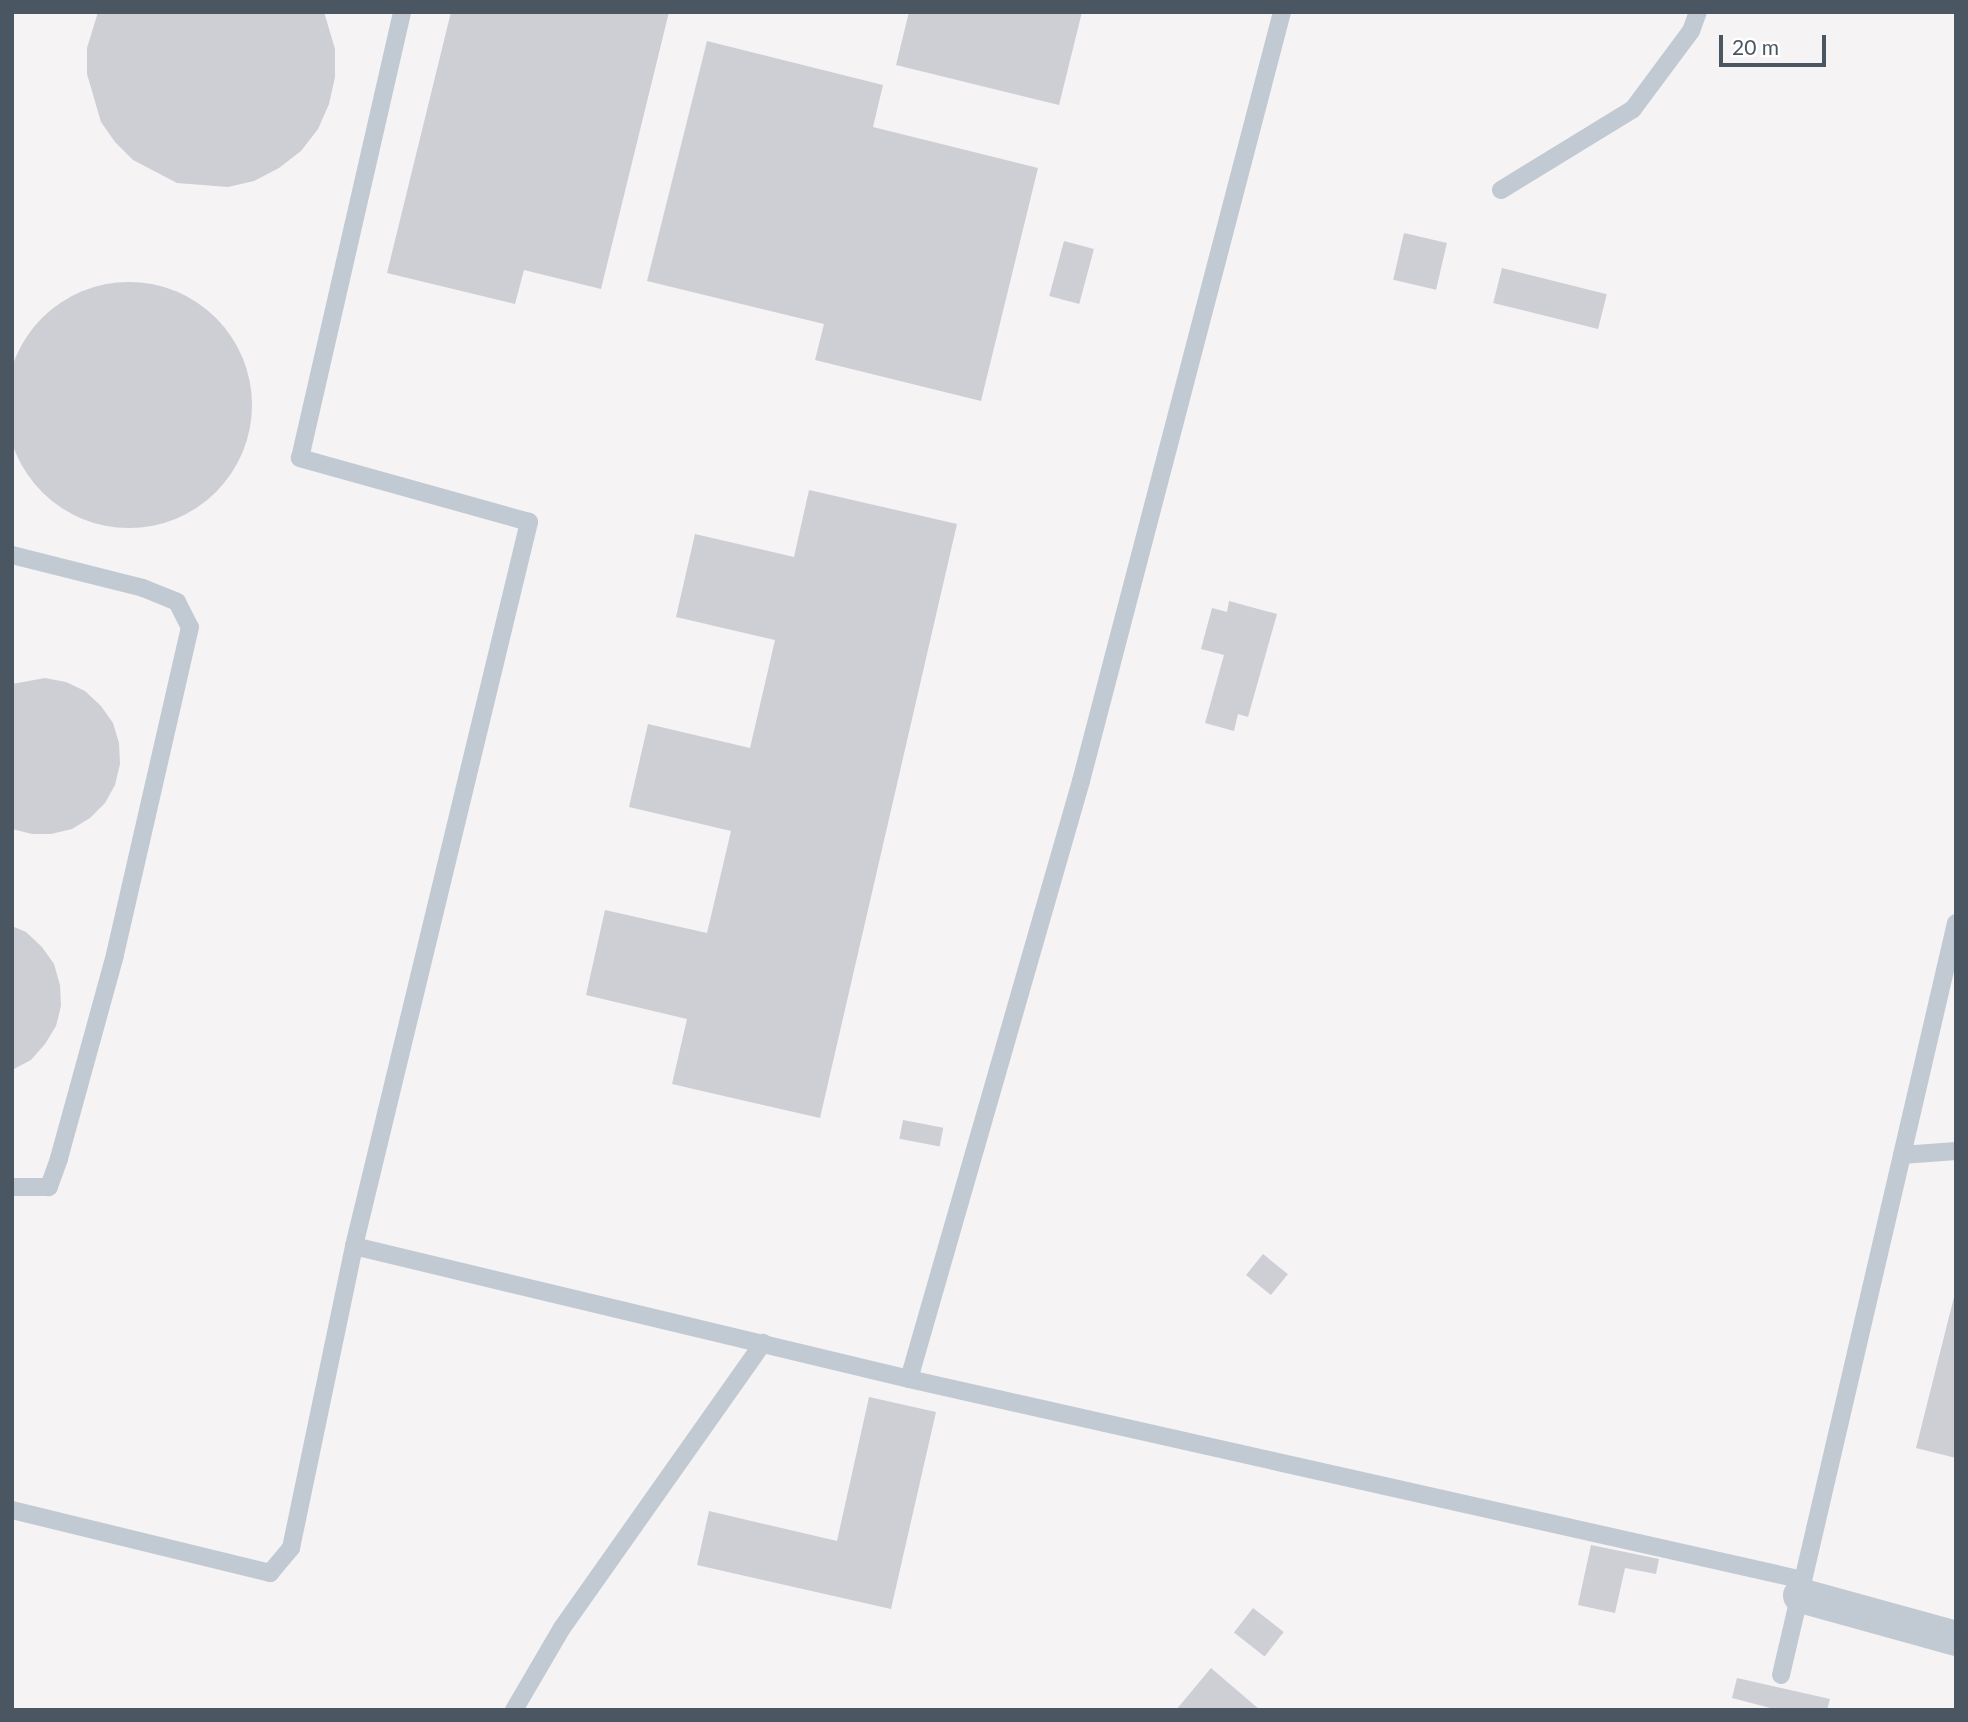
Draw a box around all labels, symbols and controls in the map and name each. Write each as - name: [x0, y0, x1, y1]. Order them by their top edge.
- scale bar: [1723, 21, 1830, 65]
- text: 20 m: [1732, 34, 1779, 59]

